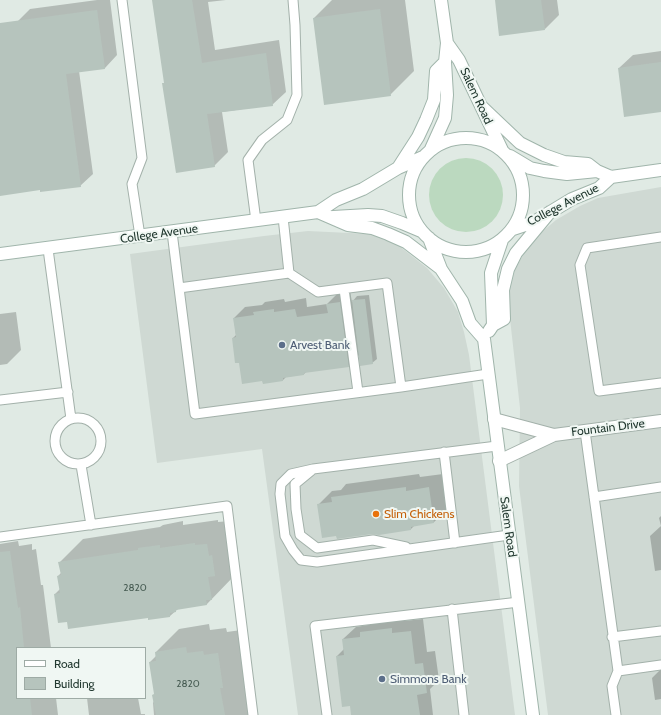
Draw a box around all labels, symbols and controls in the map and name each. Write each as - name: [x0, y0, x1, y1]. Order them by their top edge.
- street label: Salem Road: [457, 65, 495, 127]
- street label: College Avenue: [525, 181, 601, 229]
- street label: College Avenue: [119, 221, 199, 247]
- place label: Arvest Bank: [290, 338, 350, 352]
- marker: Arvest Bank: [277, 340, 287, 350]
- street label: Fountain Drive: [570, 416, 646, 440]
- street label: Salem Road: [497, 496, 519, 558]
- place label: Slim Chickens: [384, 507, 454, 521]
- marker: Slim Chickens: [371, 509, 381, 519]
- house number: 2820: [123, 582, 147, 594]
- legend: [16, 647, 146, 699]
- text: Road: [54, 656, 80, 671]
- place label: Simmons Bank: [390, 672, 467, 686]
- marker: Simmons Bank: [377, 674, 387, 684]
- text: Building: [54, 676, 95, 691]
- house number: 2820: [176, 678, 200, 690]

